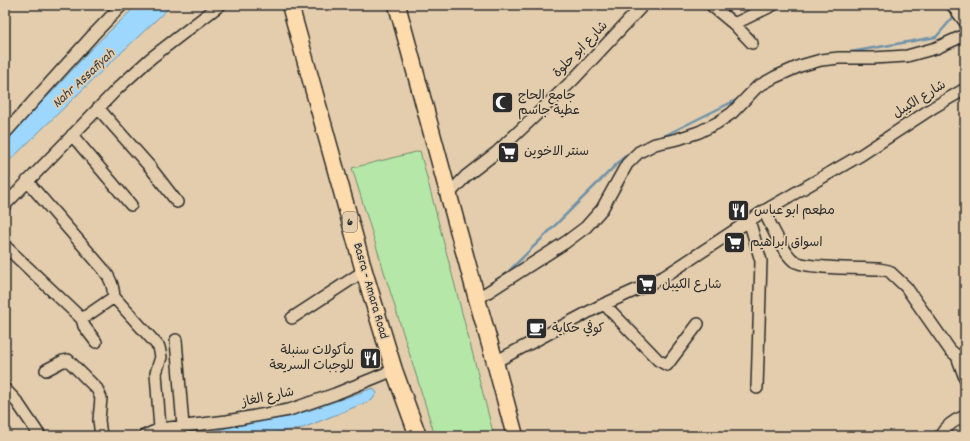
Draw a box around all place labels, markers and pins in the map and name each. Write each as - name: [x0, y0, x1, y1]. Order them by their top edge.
- place label: جامع الحاج عطية جاسم: [518, 87, 580, 121]
- mosque icon: جامع الحاج عطية جاسم: [489, 90, 515, 116]
- supermarket icon: سنتر الاخوين: [496, 139, 522, 165]
- place label: سنتر الاخوين: [524, 143, 589, 162]
- restaurant icon: مطعم ابو عباس: [726, 198, 752, 224]
- place label: مطعم ابو عباس: [754, 202, 835, 221]
- supermarket icon: اسواق ابراهيم: [721, 230, 747, 256]
- place label: اسواق ابراهيم: [750, 234, 822, 253]
- supermarket icon: شارع الكيبل: [633, 272, 659, 298]
- place label: شارع الكيبل: [662, 276, 722, 295]
- cafe icon: كوفي حكاية: [523, 316, 549, 342]
- place label: كوفي حكاية: [552, 319, 605, 339]
- place label: مأكولات سنبلة للوجبات السريعة: [269, 342, 354, 376]
- restaurant icon: مأكولات سنبلة للوجبات السريعة: [357, 345, 383, 371]

